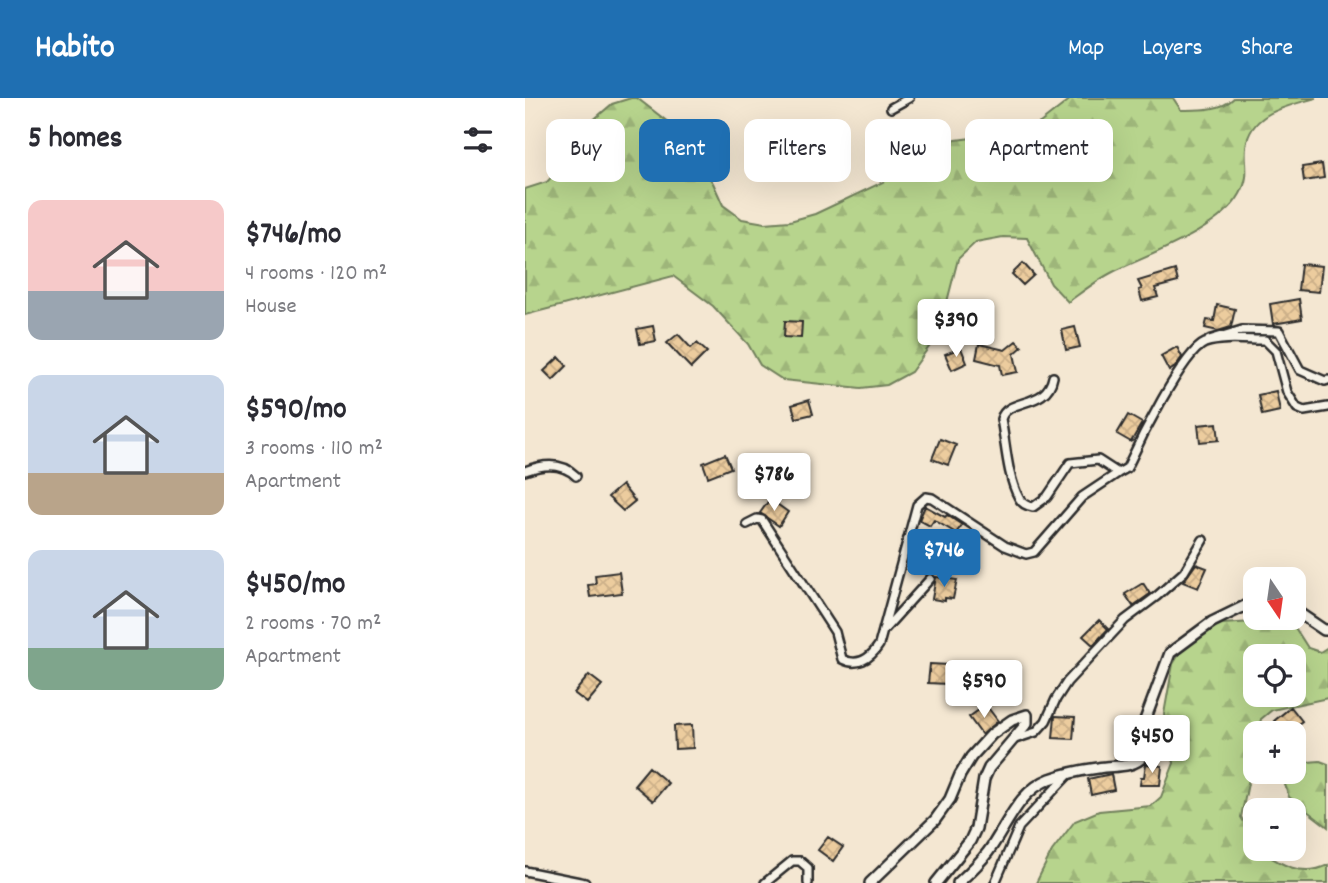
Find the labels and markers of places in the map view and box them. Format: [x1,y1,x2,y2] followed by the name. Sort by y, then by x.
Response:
[915,300,997,359] pin: $390
[733,454,815,513] pin: $786
[903,530,985,589] pin: $746
[943,660,1025,720] pin: $590
[1111,716,1193,775] pin: $450

